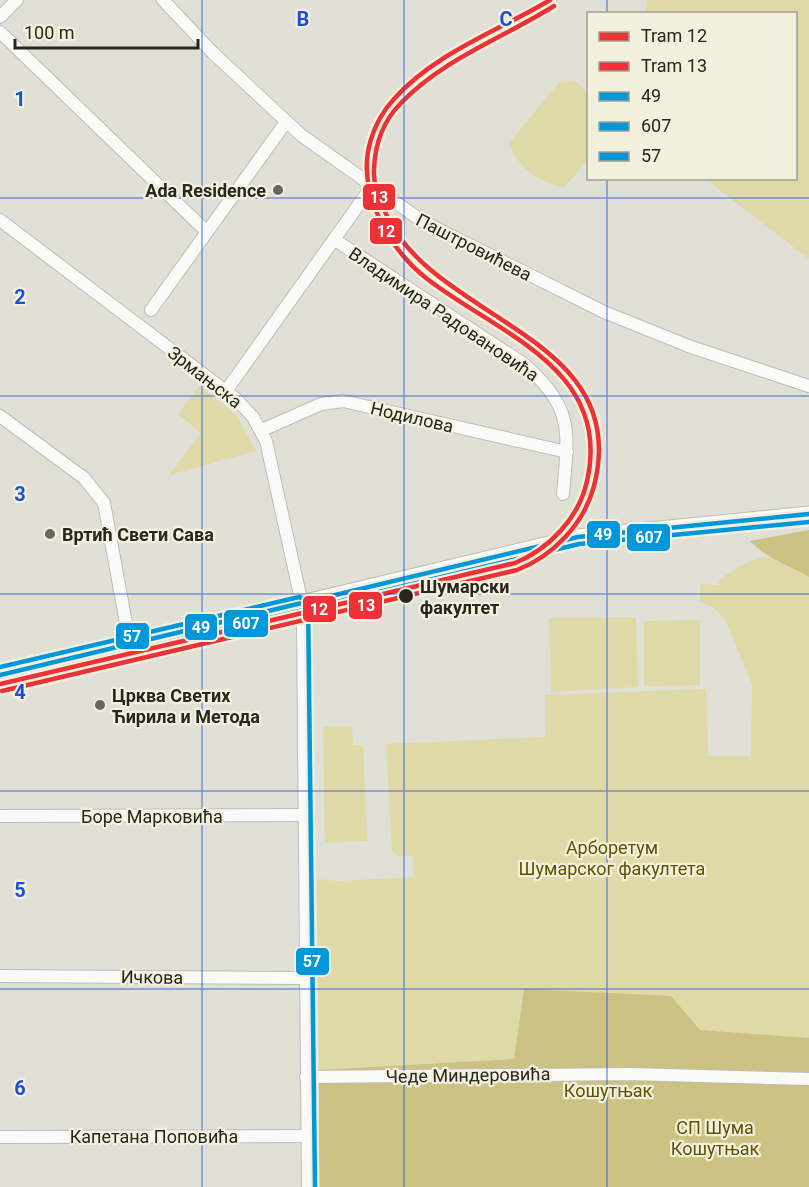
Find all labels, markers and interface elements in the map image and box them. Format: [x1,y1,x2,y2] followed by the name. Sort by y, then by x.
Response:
[297,7,309,31] text: B
[499,7,513,31] text: C
[15,12,198,50] scale bar
[587,12,797,180] legend
[24,22,75,43] text: 100 m
[641,25,707,46] text: Tram 12
[641,55,707,76] text: Tram 13
[641,85,661,106] text: 49
[14,87,26,111] text: 1
[641,115,671,136] text: 607
[641,145,661,166] text: 57
[145,180,266,201] place label: Ada Residence
[271,183,285,197] marker: Ada Residence
[362,183,396,211] line badge: 13
[370,188,388,207] text: 13
[413,209,535,285] street label: Паштровићева
[369,217,403,245] line badge: 12
[377,222,395,241] text: 12
[345,243,543,385] street label: Владимира Радовановића
[14,285,26,309] text: 2
[164,342,246,412] street label: Зрмањска
[368,397,456,437] street label: Нодилова
[14,482,26,506] text: 3
[586,520,621,549] line badge: 49
[626,523,671,552] line badge: 607
[62,524,214,545] place label: Вртић Свети Сава
[594,525,612,544] text: 49
[43,527,57,541] marker: Вртић Свети Сава
[635,528,663,547] text: 607
[420,576,509,618] place label: Шумарски факултет
[397,587,415,605] marker: Шумарски факултет
[348,591,383,620] line badge: 13
[302,595,337,623] line badge: 12
[357,596,375,615] text: 13
[310,600,328,619] text: 12
[223,609,269,638] line badge: 607
[184,613,218,641] line badge: 49
[232,614,260,633] text: 607
[192,618,210,637] text: 49
[115,622,150,650] line badge: 57
[123,627,141,646] text: 57
[14,680,26,704] text: 4
[112,685,260,727] place label: Црква Светих Ћирила и Метода
[93,698,107,712] marker: Црква Светих Ћирила и Метода
[81,806,223,827] street label: Боре Марковића
[519,837,705,879] park label: Арборетум Шумарског факултета
[14,878,26,902] text: 5
[295,947,330,976] line badge: 57
[303,952,321,971] text: 57
[121,966,183,988] street label: Ичкова
[385,1063,551,1087] street label: Чеде Миндеровића
[14,1076,26,1100] text: 6
[564,1080,652,1101] park label: Кошутњак
[671,1117,759,1159] park label: СП Шума Кошутњак
[70,1126,238,1147] street label: Капетана Поповића

